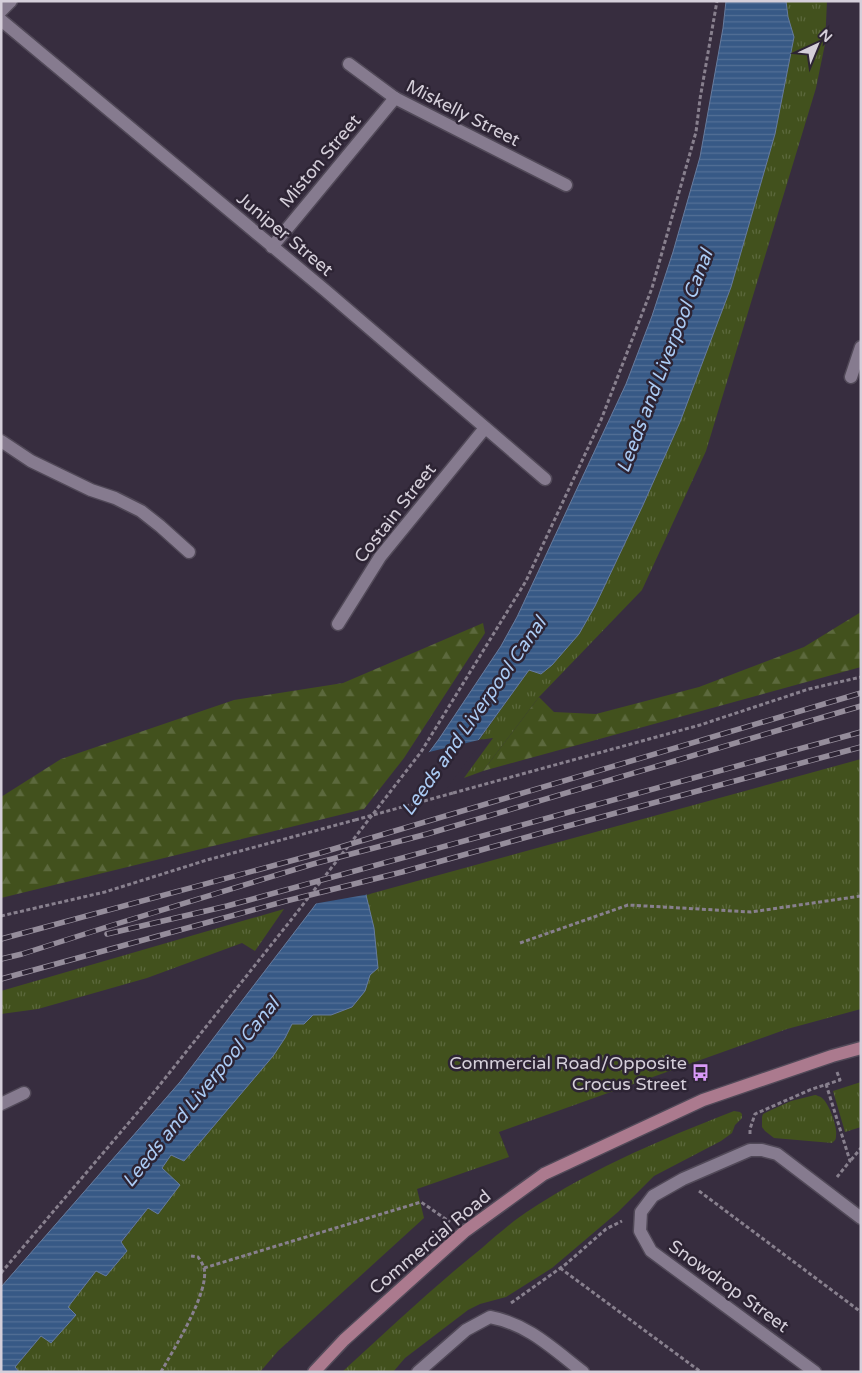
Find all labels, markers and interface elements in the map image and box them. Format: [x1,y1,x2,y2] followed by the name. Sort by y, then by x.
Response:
[792,20,842,70] north arrow
[816,26,836,46] text: N
[402,75,524,151] street label: Miskelly Street
[275,110,365,212] street label: Miston Street
[232,187,338,281] street label: Juniper Street
[612,245,718,476] water label: Leeds and Liverpool Canal
[349,459,441,567] street label: Costain Street
[397,611,552,820] water label: Leeds and Liverpool Canal
[118,992,285,1192] water label: Leeds and Liverpool Canal
[449,1052,687,1095] place label: Commercial Road/Opposite Crocus Street
[691,1063,711,1083] bus stop icon: Commercial Road/Opposite Crocus Street
[365,1185,495,1299] street label: Commercial Road
[665,1235,794,1337] street label: Snowdrop Street

